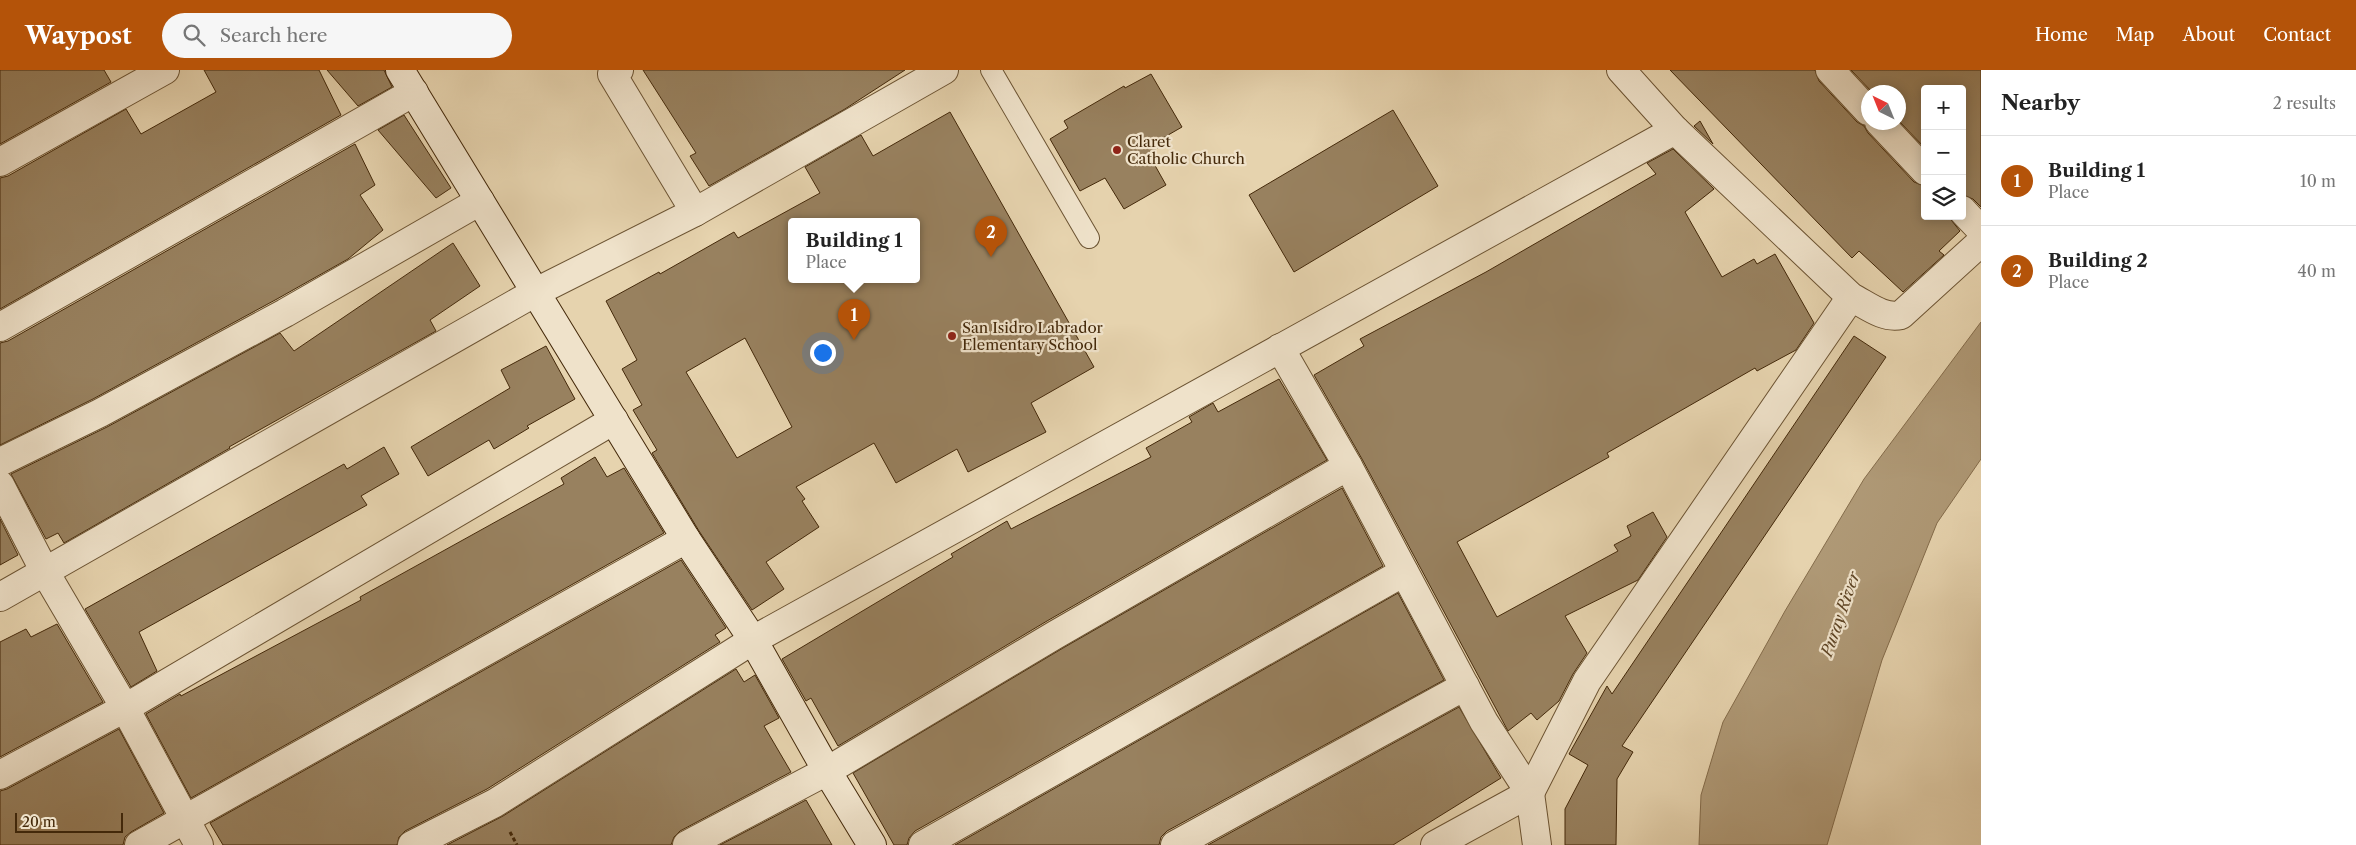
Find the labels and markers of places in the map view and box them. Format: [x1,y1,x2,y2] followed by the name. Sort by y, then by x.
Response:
[1127,132,1245,168] place label: Claret Catholic Church
[1111,144,1123,156] marker: Claret Catholic Church
[975,216,1007,257] pin: 2
[838,299,870,340] pin: 1
[962,318,1104,354] place label: San Isidro Labrador Elementary School
[946,330,958,342] marker: San Isidro Labrador Elementary School

